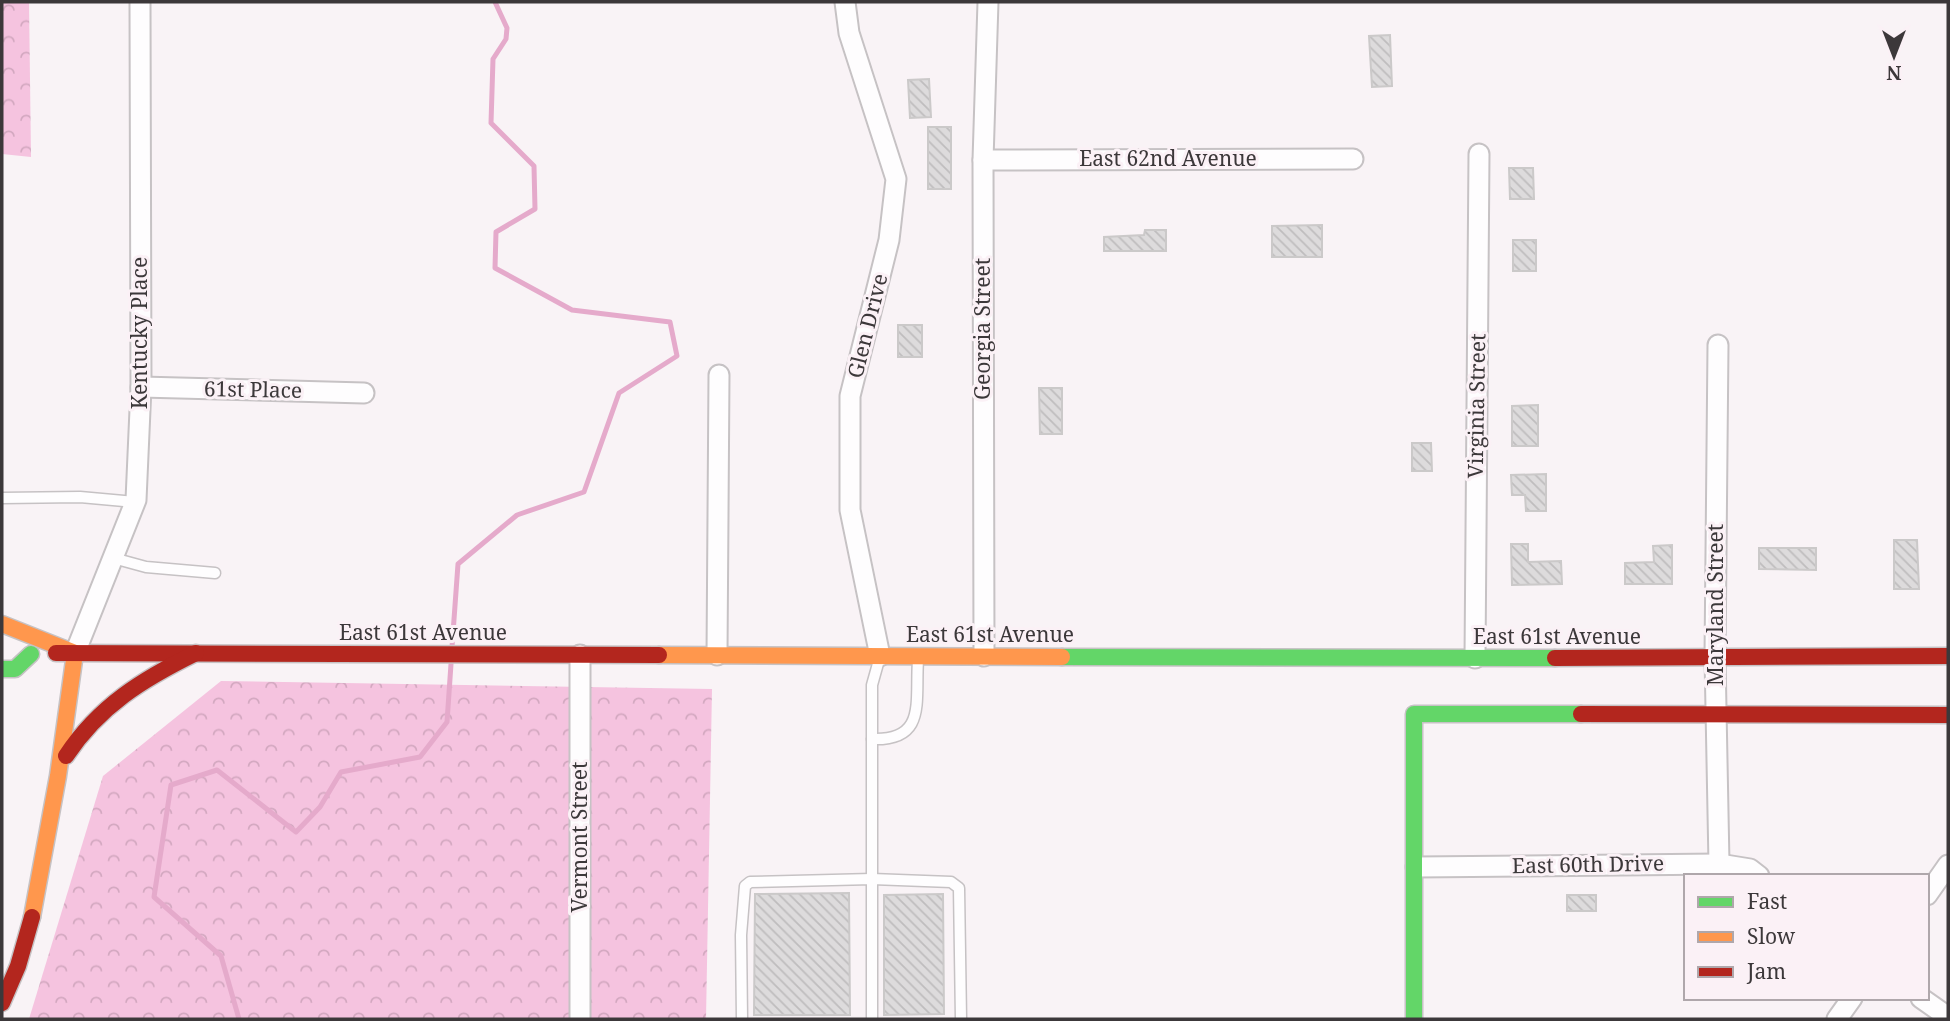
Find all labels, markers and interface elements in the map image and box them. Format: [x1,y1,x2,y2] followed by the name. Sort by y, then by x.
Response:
[1859,21,1929,91] north arrow
[1886,60,1901,86] text: N
[1079,144,1257,172] street label: East 62nd Avenue
[125,257,153,409] street label: Kentucky Place
[968,258,996,400] street label: Georgia Street
[841,270,894,381] street label: Glen Drive
[1461,333,1491,479] street label: Virginia Street
[204,374,302,404] street label: 61st Place
[1701,524,1729,686] street label: Maryland Street
[339,618,507,646] street label: East 61st Avenue
[906,620,1074,648] street label: East 61st Avenue
[1473,622,1641,650] street label: East 61st Avenue
[565,762,593,912] street label: Vermont Street
[1512,849,1664,879] street label: East 60th Drive
[1684,874,1929,1000] legend
[1747,887,1787,915] text: Fast
[1747,922,1796,950] text: Slow
[1746,957,1786,985] text: Jam

